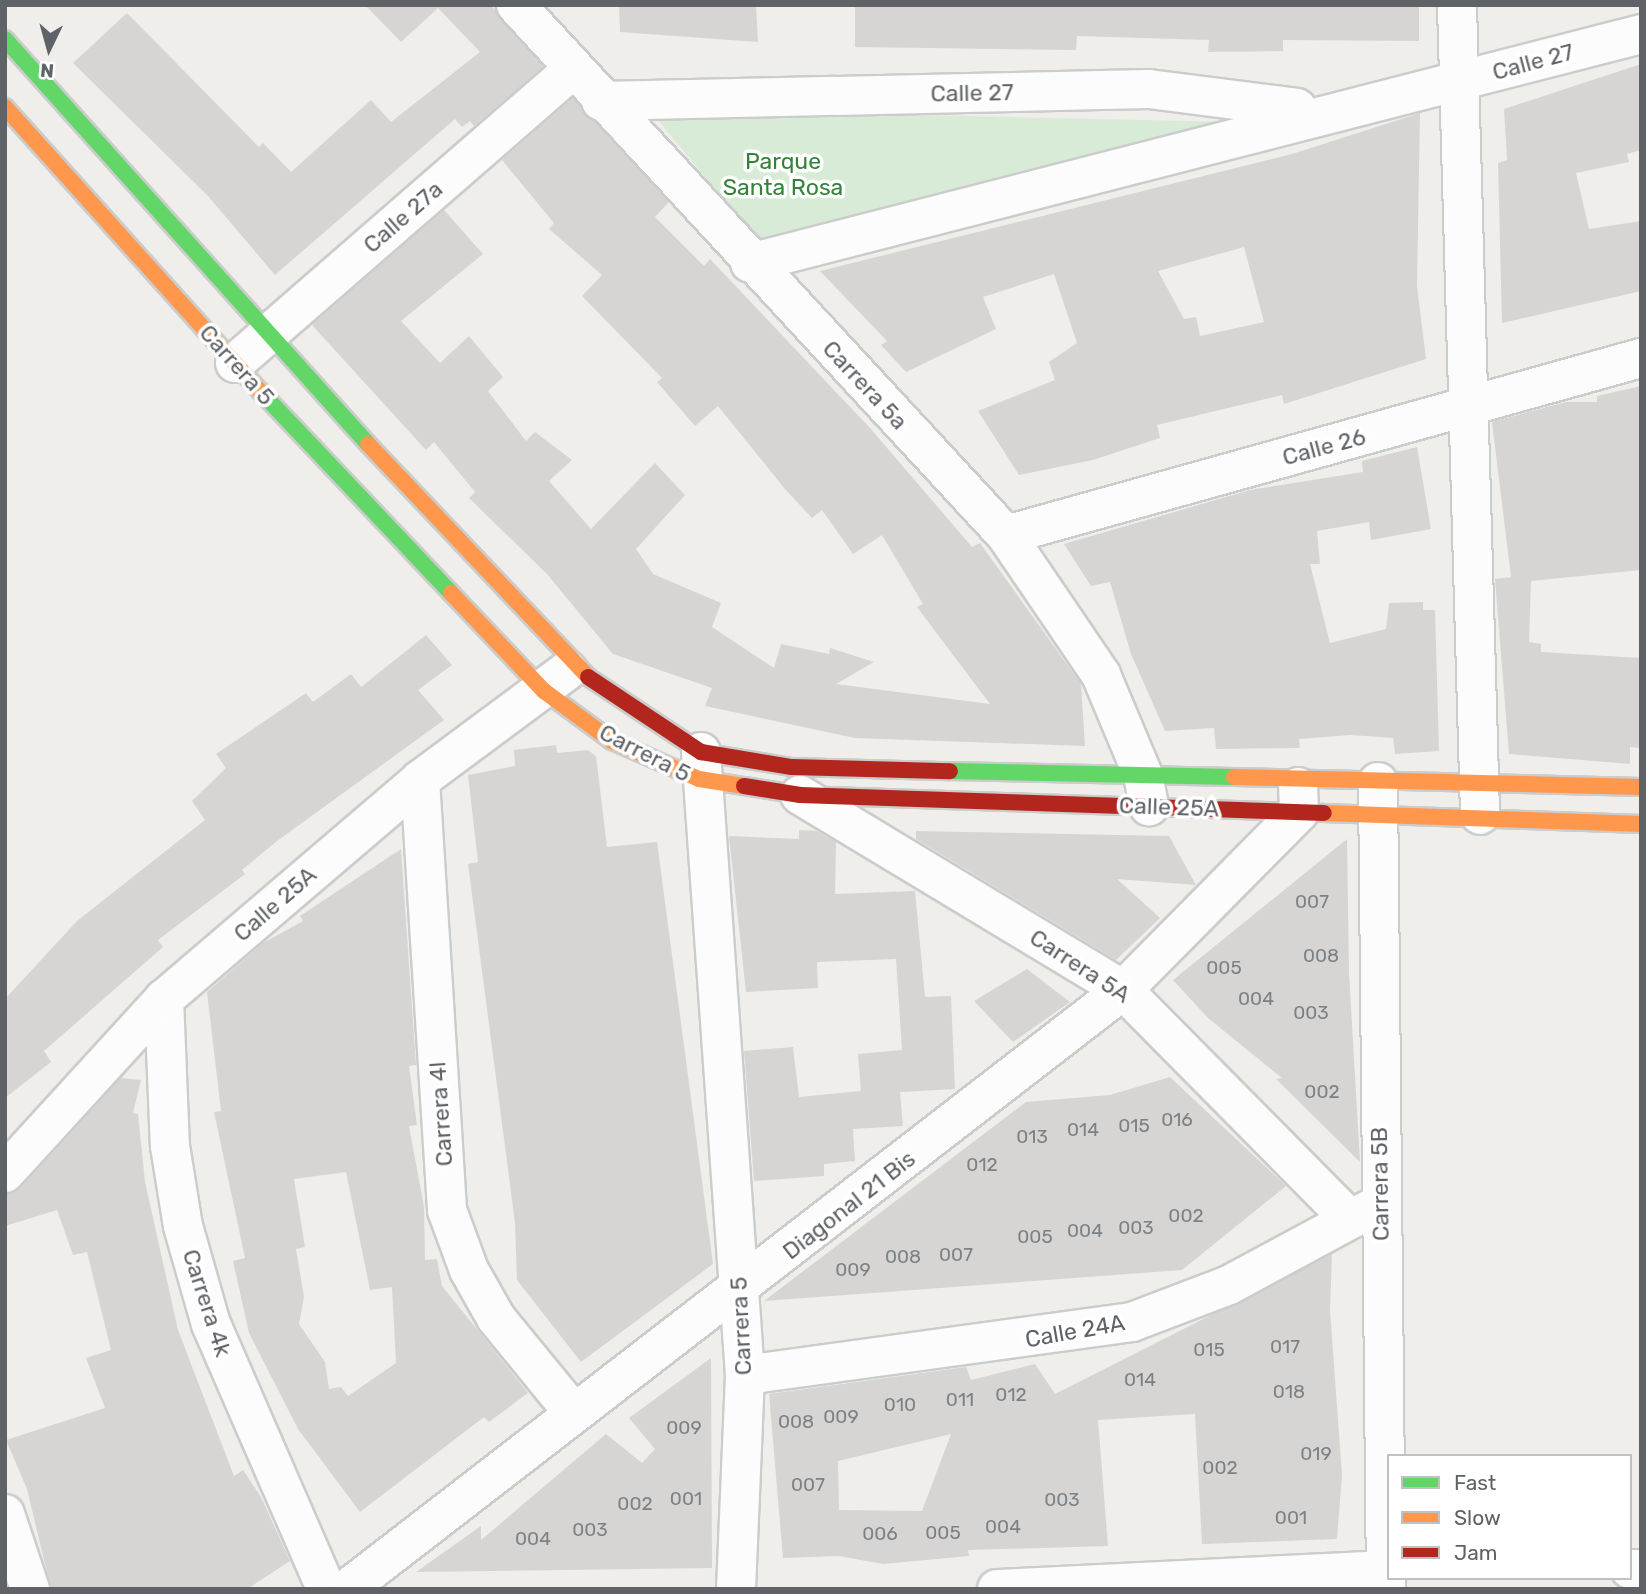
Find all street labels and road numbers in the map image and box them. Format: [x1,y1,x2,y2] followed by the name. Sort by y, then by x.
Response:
[1489,38,1577,86] street label: Calle 27
[930,78,1014,108] street label: Calle 27
[358,175,448,259] street label: Calle 27a
[194,319,280,411] street label: Carrera 5
[817,335,913,435] street label: Carrera 5a
[1279,423,1369,471] street label: Calle 26
[595,718,695,788] street label: Carrera 5
[1118,791,1220,823] street label: Calle 25A
[228,861,322,947] street label: Calle 25A
[1025,923,1135,1009] street label: Carrera 5A
[424,1061,458,1167] street label: Carrera 4l
[1365,1127,1395,1241] street label: Carrera 5B
[777,1145,921,1265] street label: Diagonal 21 Bis
[177,1246,237,1360] street label: Carrera 4k
[725,1276,757,1376] street label: Carrera 5
[1023,1309,1127,1353] street label: Calle 24A

